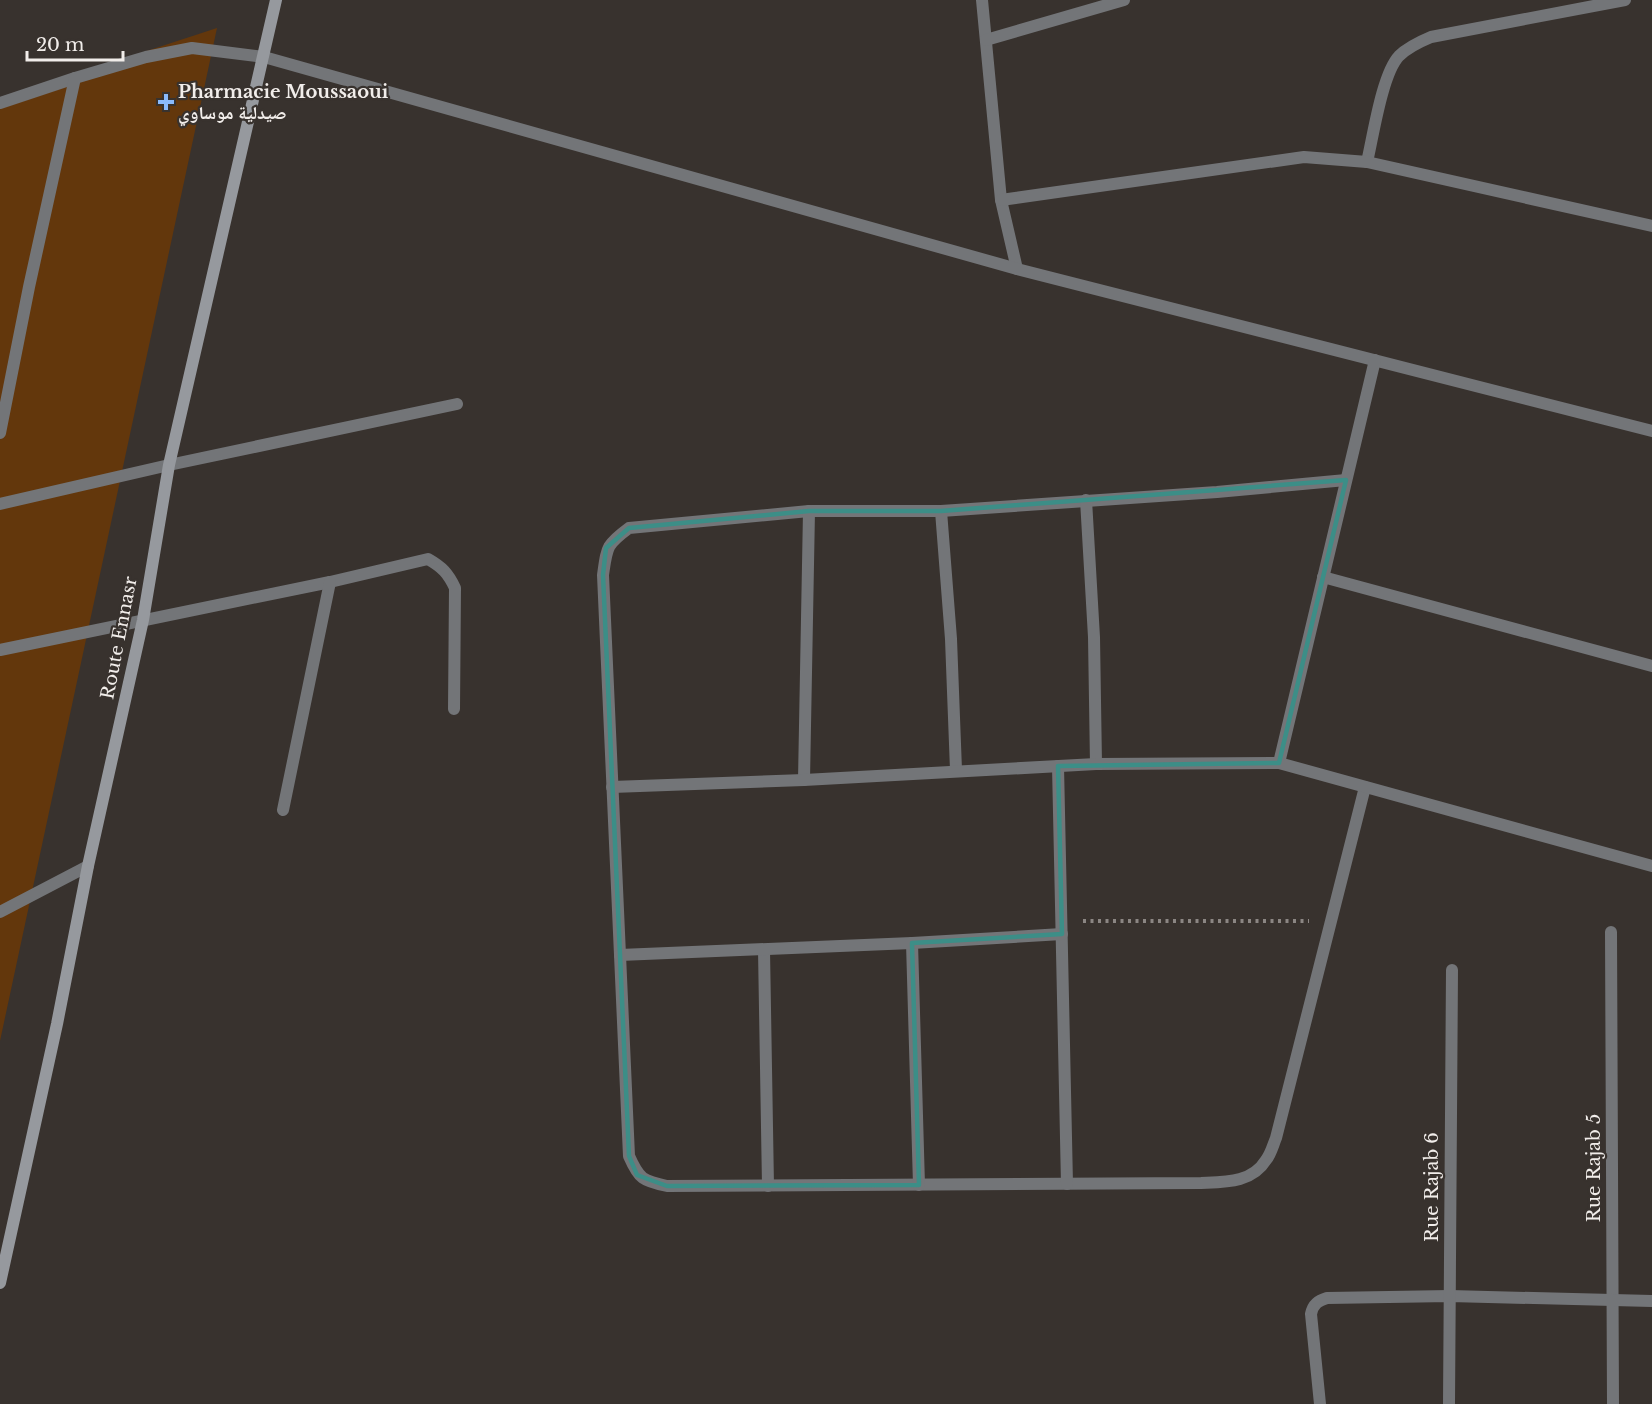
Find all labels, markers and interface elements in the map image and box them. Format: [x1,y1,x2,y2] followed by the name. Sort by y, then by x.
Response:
[27,24,123,62] scale bar
[36,34,84,56] text: 20 m
[178,81,389,127] place label: Pharmacie Moussaoui صيدلية موساوي
[159,95,173,109] marker: Pharmacie Moussaoui صيدلية موساوي
[96,574,142,701] street label: Route Ennasr
[1583,1114,1605,1222] street label: Rue Rajab 5
[1421,1132,1443,1242] street label: Rue Rajab 6

